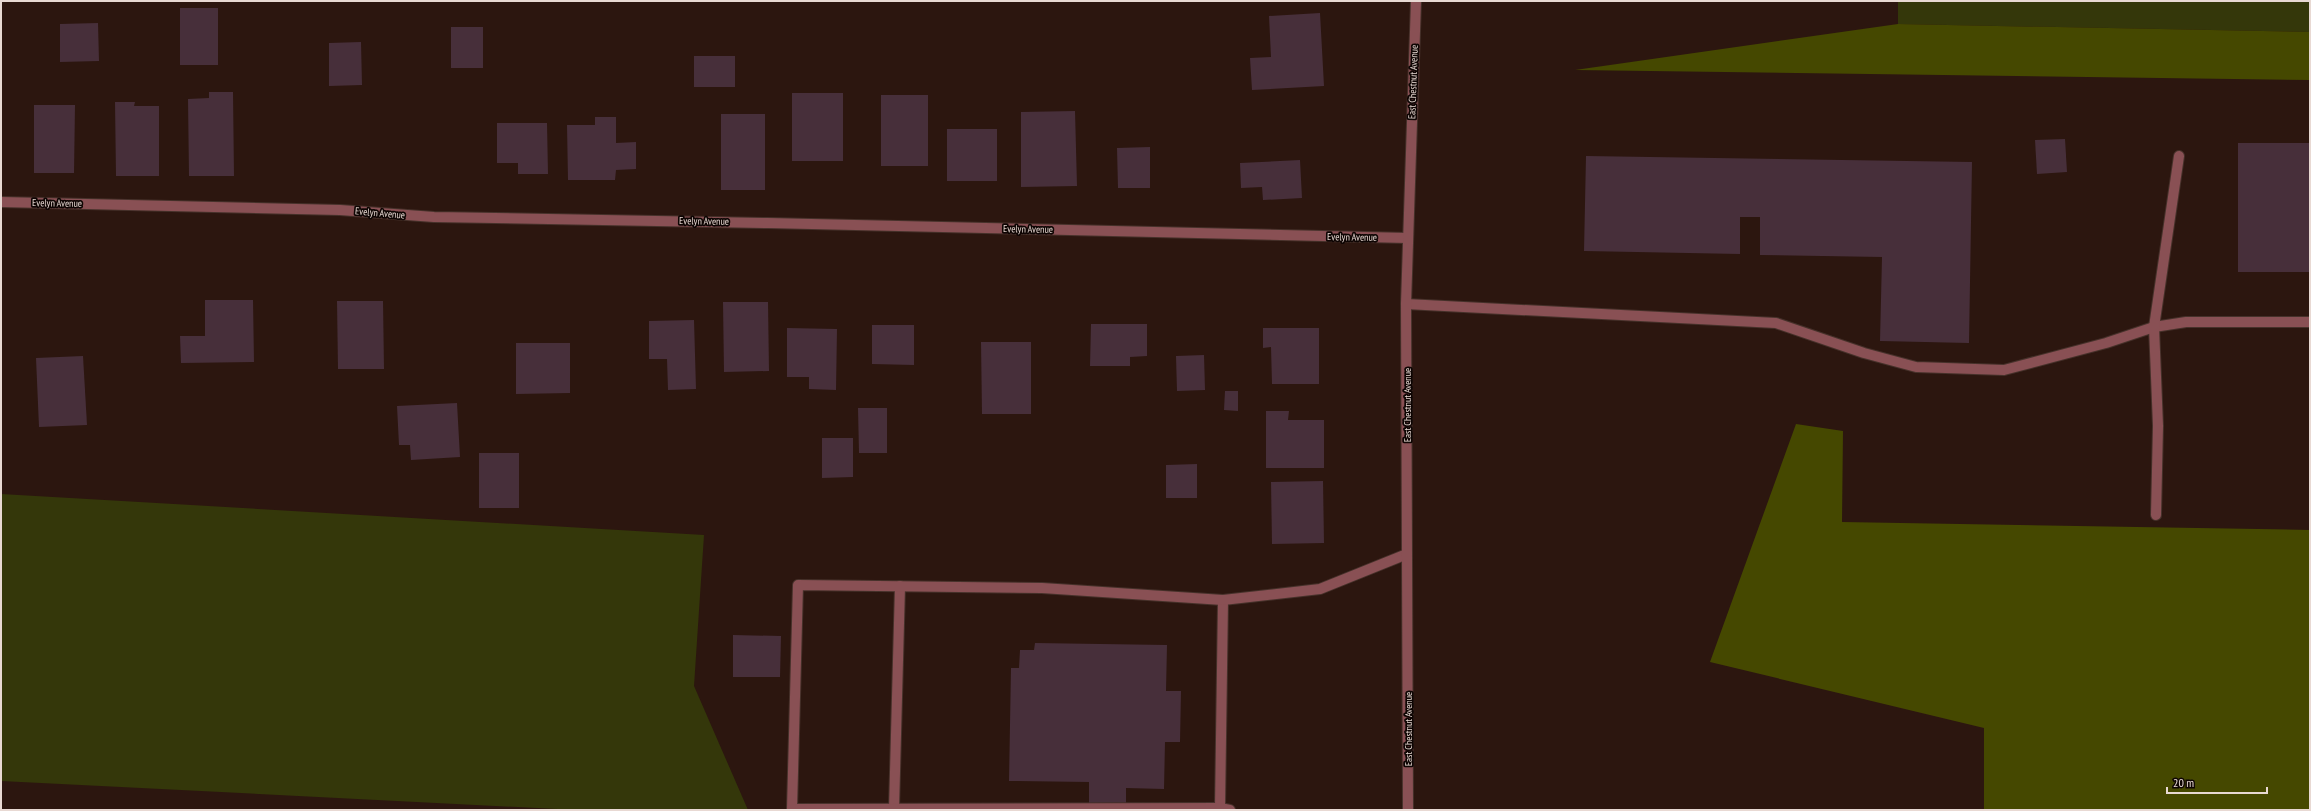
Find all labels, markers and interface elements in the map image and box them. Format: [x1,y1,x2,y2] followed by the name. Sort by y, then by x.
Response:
[1405,45,1421,119] street label: East Chestnut Avenue
[32,196,82,210] street label: Evelyn Avenue
[355,204,405,222] street label: Evelyn Avenue
[679,214,729,228] street label: Evelyn Avenue
[1003,222,1053,236] street label: Evelyn Avenue
[1327,230,1377,244] street label: Evelyn Avenue
[1401,368,1414,442] street label: East Chestnut Avenue
[1402,692,1415,766] street label: East Chestnut Avenue
[2167,769,2267,795] scale bar
[2173,775,2194,790] text: 20 m

